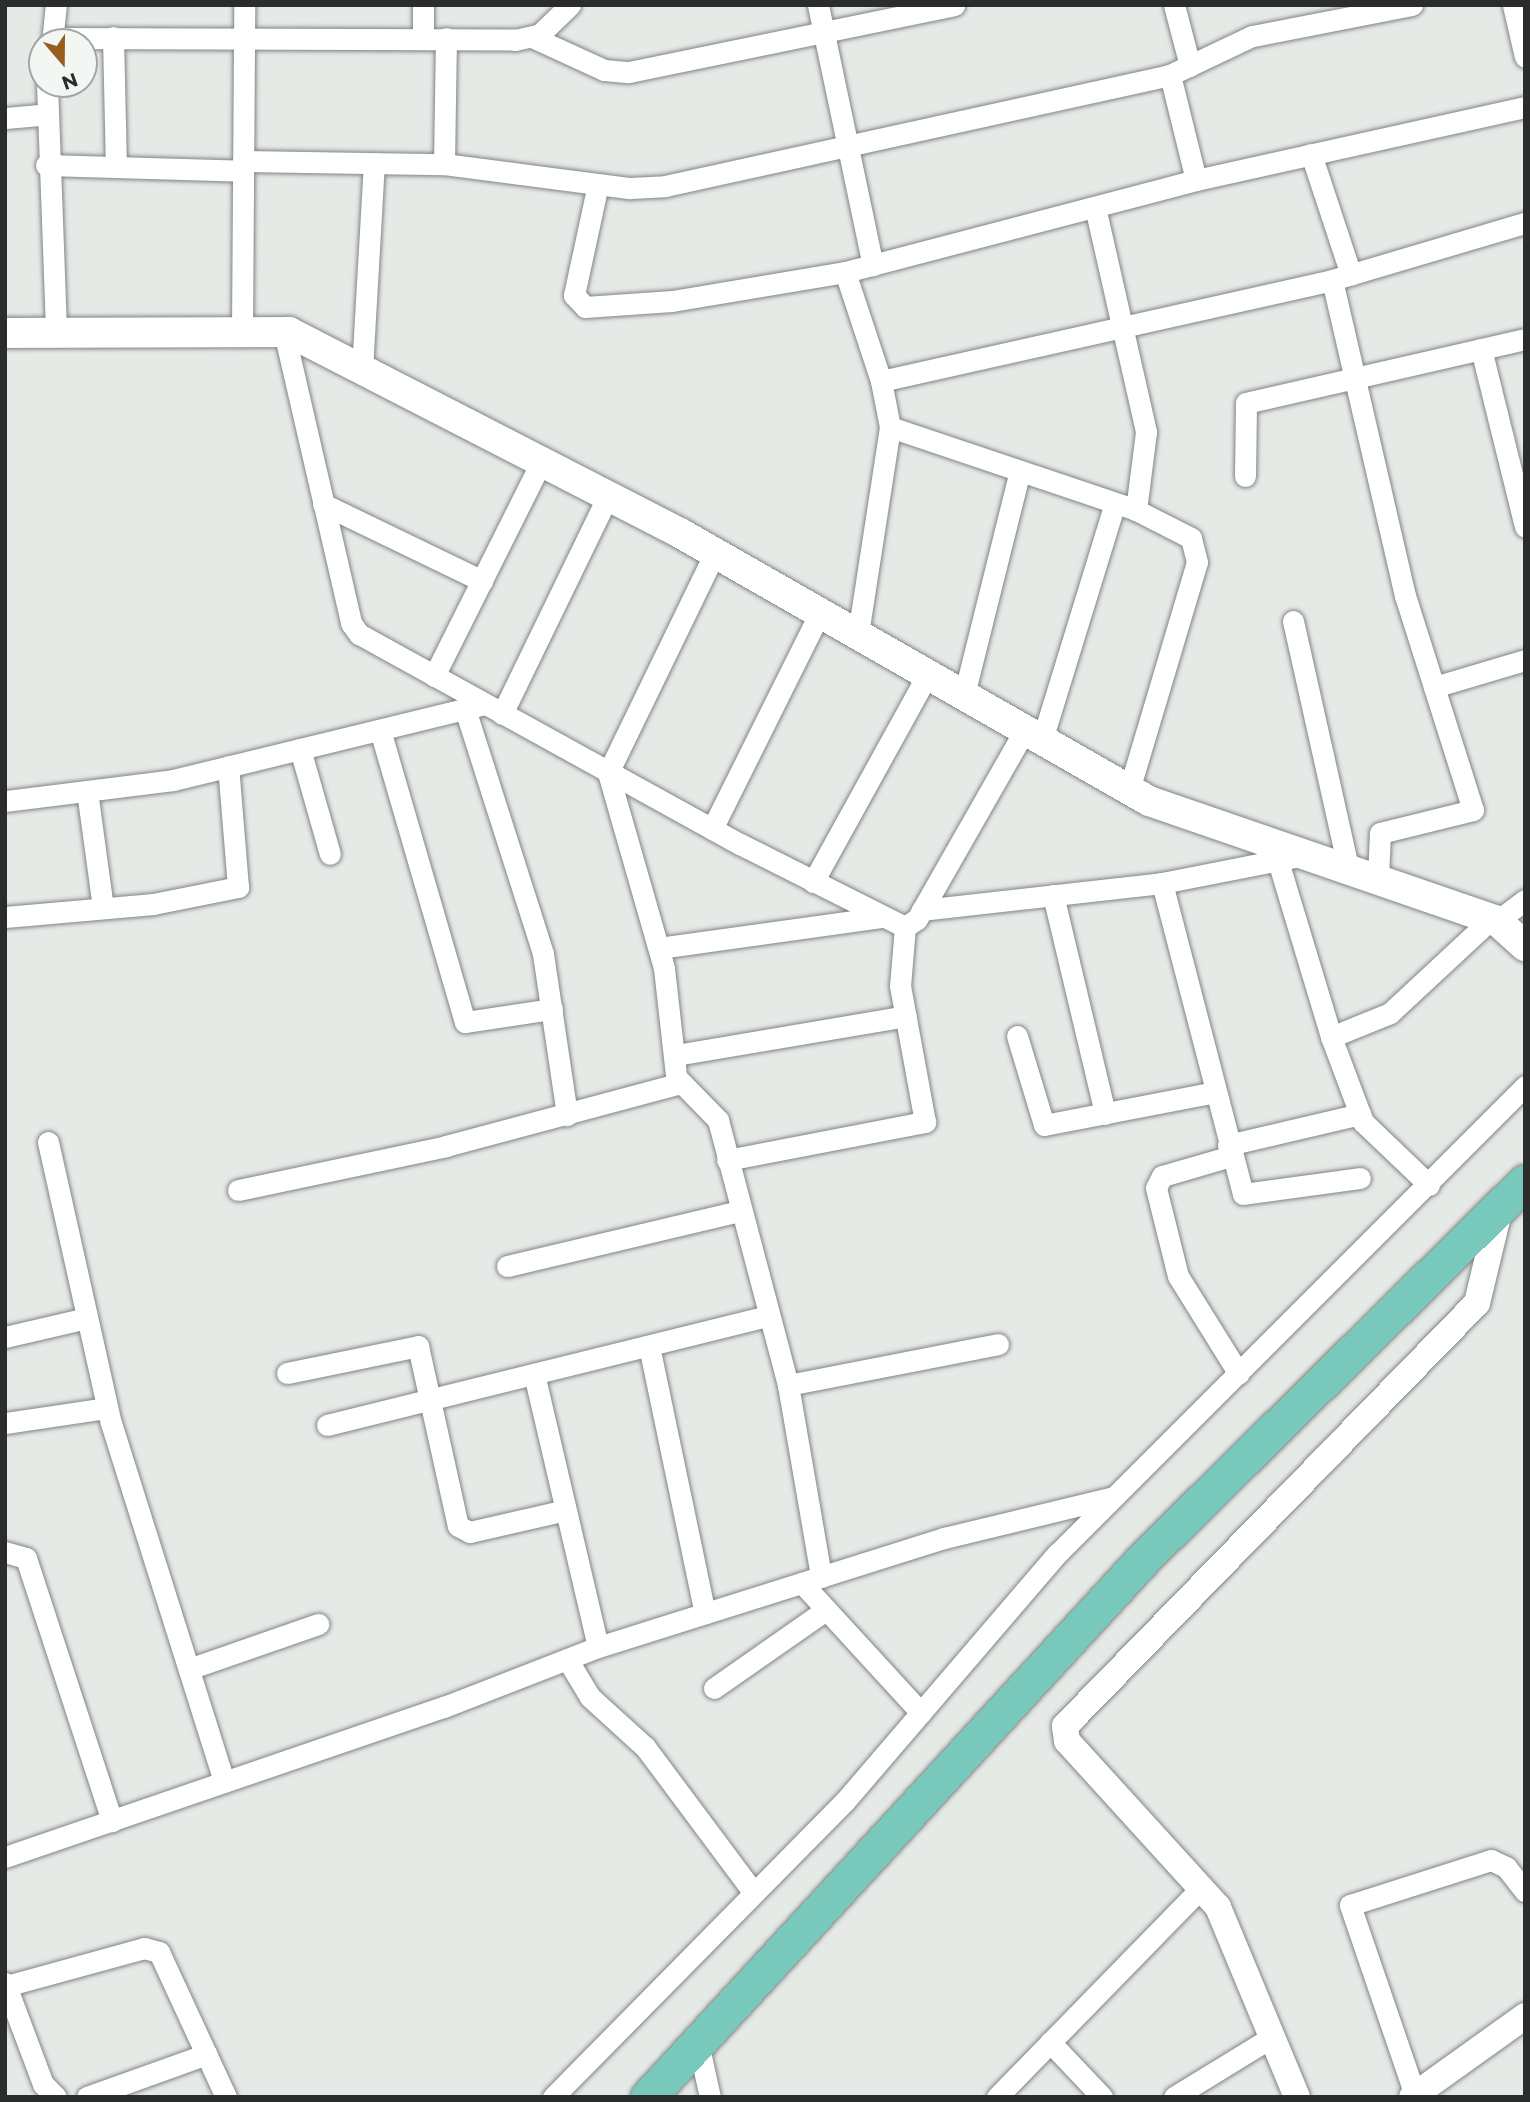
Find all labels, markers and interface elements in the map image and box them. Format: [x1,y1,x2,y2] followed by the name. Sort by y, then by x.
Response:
[28,28,98,98] north arrow
[59,68,81,95] text: N

